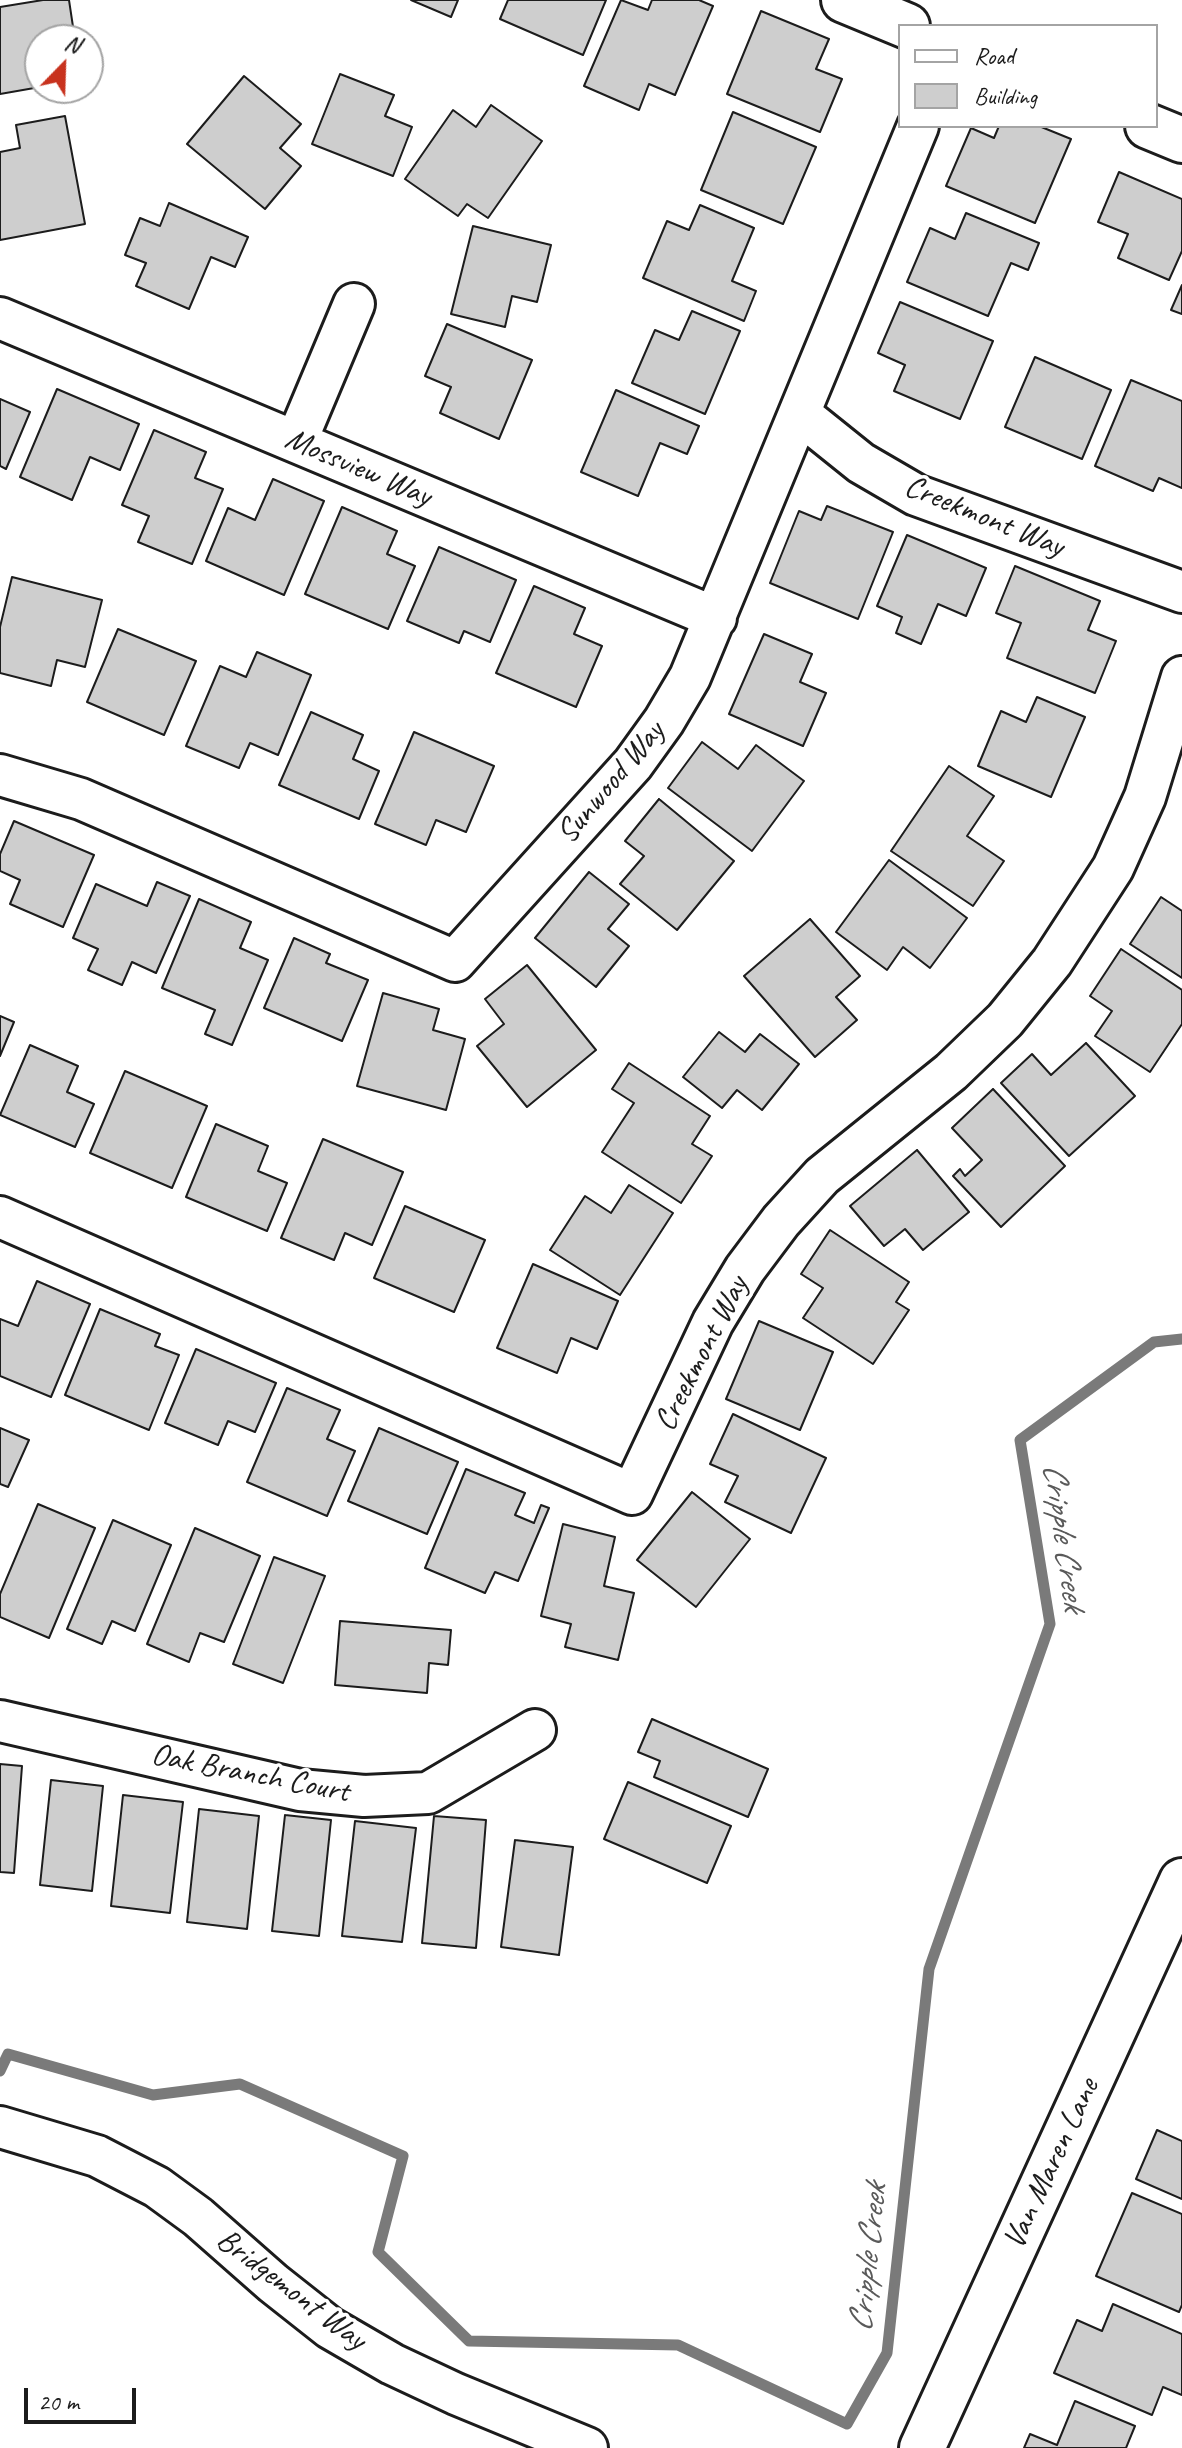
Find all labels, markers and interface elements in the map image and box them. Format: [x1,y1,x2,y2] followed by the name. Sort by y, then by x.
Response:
[24,24,104,104] north arrow
[898,24,1158,128] legend
[61,28,84,59] text: N
[974,41,1014,71] text: Road
[974,81,1037,111] text: Building
[279,420,437,516] street label: Mossview Way
[899,468,1069,566] street label: Creekmont Way
[549,714,673,852] street label: Sunwood Way
[647,1270,757,1438] street label: Creekmont Way
[1032,1461,1094,1613] water label: Cripple Creek
[148,1736,352,1812] street label: Oak Branch Court
[996,2073,1108,2255] street label: Van Maren Lane
[841,2182,897,2334] water label: Cripple Creek
[208,2221,374,2359] street label: Bridgemont Way
[28,2372,140,2422] scale bar
[38,2387,79,2417] text: 20 m

